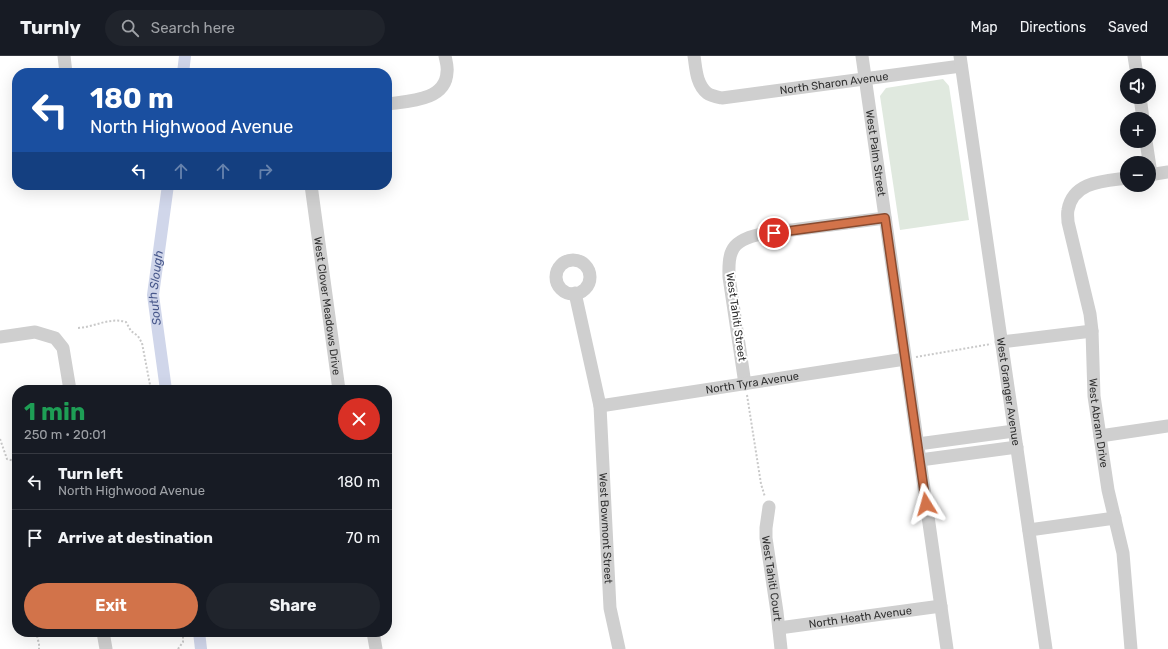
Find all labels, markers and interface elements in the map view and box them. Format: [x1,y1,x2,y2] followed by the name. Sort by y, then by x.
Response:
[105,10,385,46] search box
[20,16,81,39] text: Turnly
[119,17,141,39] icon: search
[151,19,235,37] text: Search here
[971,19,998,36] text: Map
[1020,19,1086,36] text: Directions
[1108,19,1148,36] text: Saved
[1120,68,1156,192] map controls
[1120,68,1156,104] button: sound
[779,69,889,97] street label: North Sharon Avenue
[90,82,174,115] text: 180 m
[24,84,76,136] icon: left
[863,109,889,198] street label: West Palm Street
[1120,112,1156,148] button: +
[90,116,293,138] text: North Highwood Avenue
[1120,156,1156,192] button: −
[128,160,150,182] icon: left
[170,160,192,182] icon: ahead
[212,160,234,182] icon: ahead
[254,160,276,182] icon: right
[757,216,791,250] pin
[763,222,785,244] icon: arrive
[312,236,343,376] street label: West Clover Meadows Drive
[146,250,166,326] water label: South Slough
[723,272,749,363] street label: West Tahiti Street
[994,336,1023,447] street label: West Granger Avenue
[705,369,800,396] street label: North Tyra Avenue
[1087,378,1111,469] street label: West Abram Drive
[24,398,85,426] text: 1 min
[338,398,380,440] button: close
[24,427,106,442] text: 250 m · 20:01
[58,465,123,483] text: Turn left
[24,471,46,493] icon: left
[597,472,615,585] street label: West Bowmont Street
[338,473,380,491] text: 180 m
[58,483,205,498] text: North Highwood Avenue
[905,483,947,525] position arrow
[24,527,46,549] icon: arrive
[58,529,213,547] text: Arrive at destination
[346,529,380,547] text: 70 m
[759,535,785,622] street label: West Tahiti Court
[24,583,198,629] button: Exit
[206,583,380,629] button: Share
[808,604,913,630] street label: North Heath Avenue

